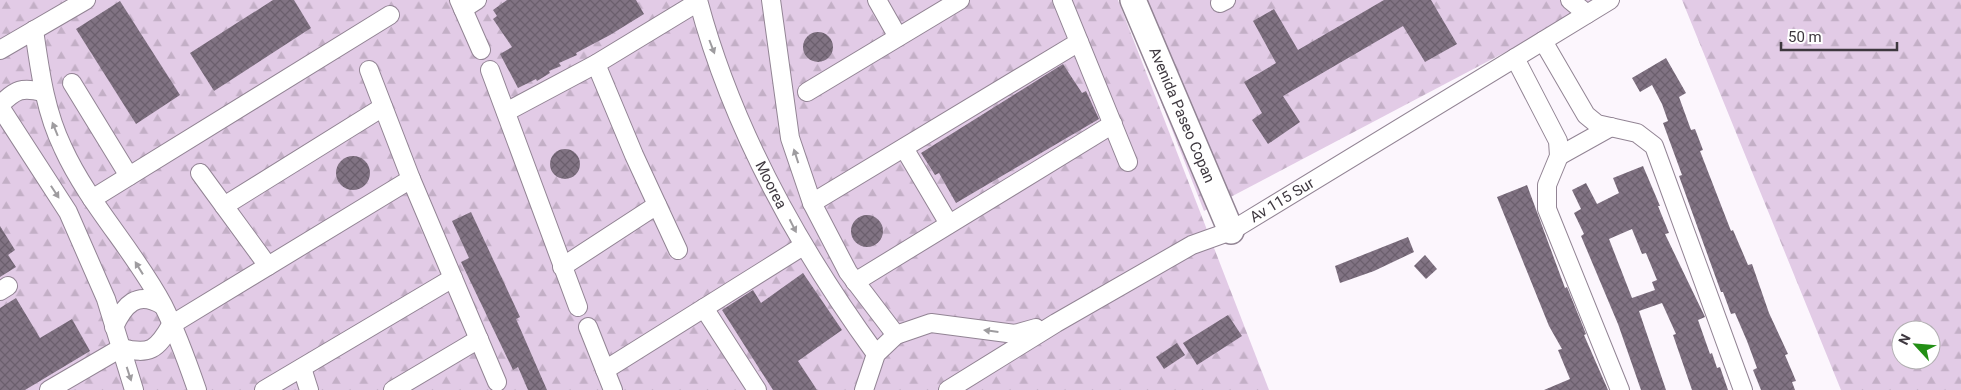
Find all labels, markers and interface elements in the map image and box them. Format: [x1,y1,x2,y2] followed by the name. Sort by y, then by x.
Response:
[1781,20,1897,52] scale bar
[1788,28,1822,46] text: 50 m
[709,39,716,54] one-way arrow
[1145,45,1219,185] street label: Avenida Paseo Copan
[51,121,59,136] one-way arrow
[792,149,800,164] one-way arrow
[751,158,791,212] street label: Moorea
[1247,174,1317,226] street label: Av 115 Sur
[50,185,59,199] one-way arrow
[789,219,797,234] one-way arrow
[134,261,143,274] one-way arrow
[1891,320,1941,370] north arrow
[983,327,999,335] one-way arrow
[1895,331,1914,347] text: N
[126,367,134,382] one-way arrow

